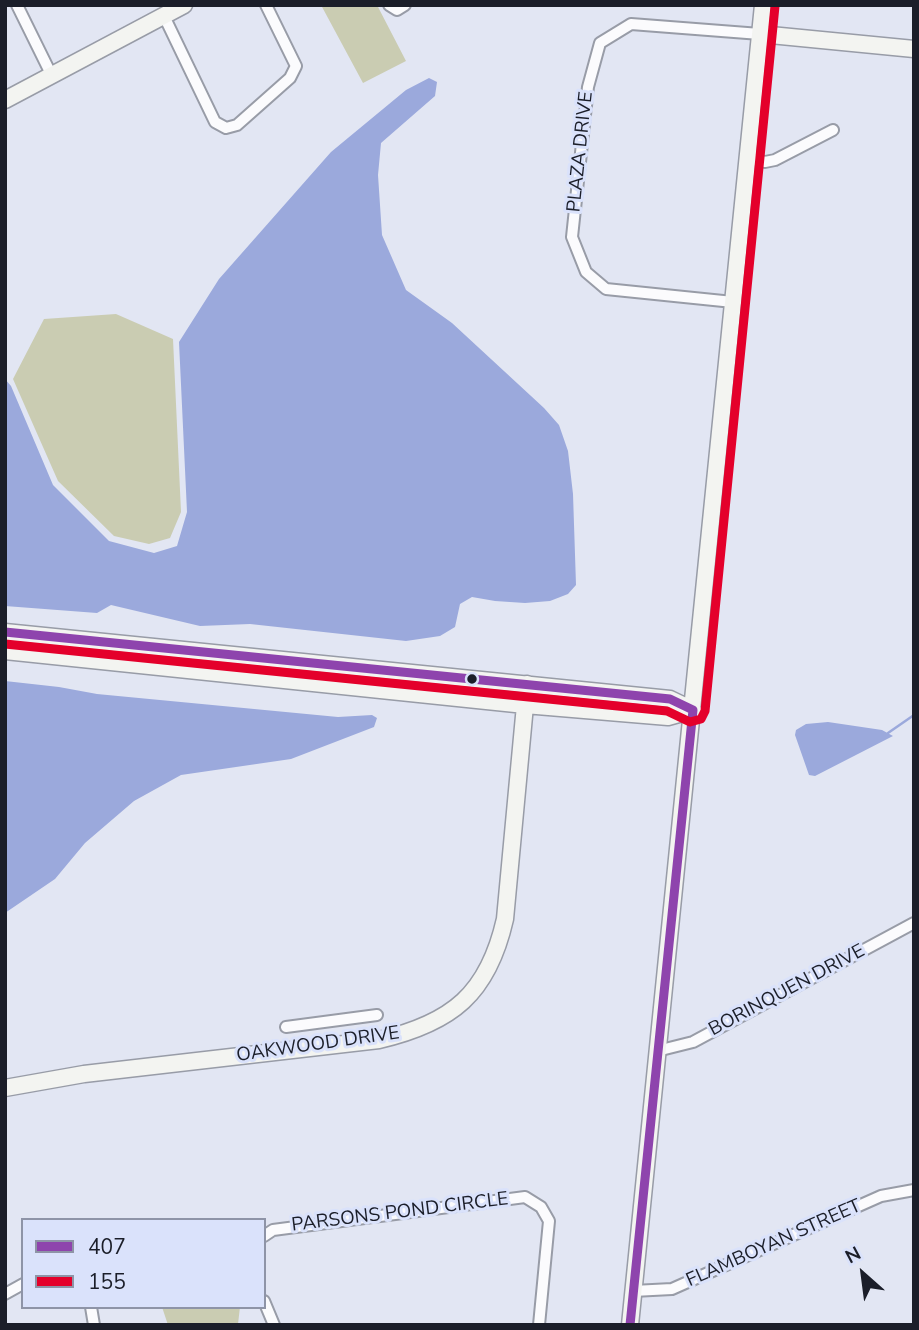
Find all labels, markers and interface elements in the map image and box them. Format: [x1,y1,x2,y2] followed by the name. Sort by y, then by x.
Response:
[563,91,599,213] street label: PLAZA DRIVE
[465,672,479,686] unlabelled marker
[705,940,869,1042] street label: BORINQUEN DRIVE
[235,1022,401,1068] street label: OAKWOOD DRIVE
[290,1188,510,1238] street label: PARSONS POND CIRCLE
[683,1195,865,1293] street label: FLAMBOYAN STREET
[21,1218,266,1309] legend
[88,1233,126,1261] text: 407
[828,1239,898,1309] north arrow
[88,1268,126,1296] text: 155

